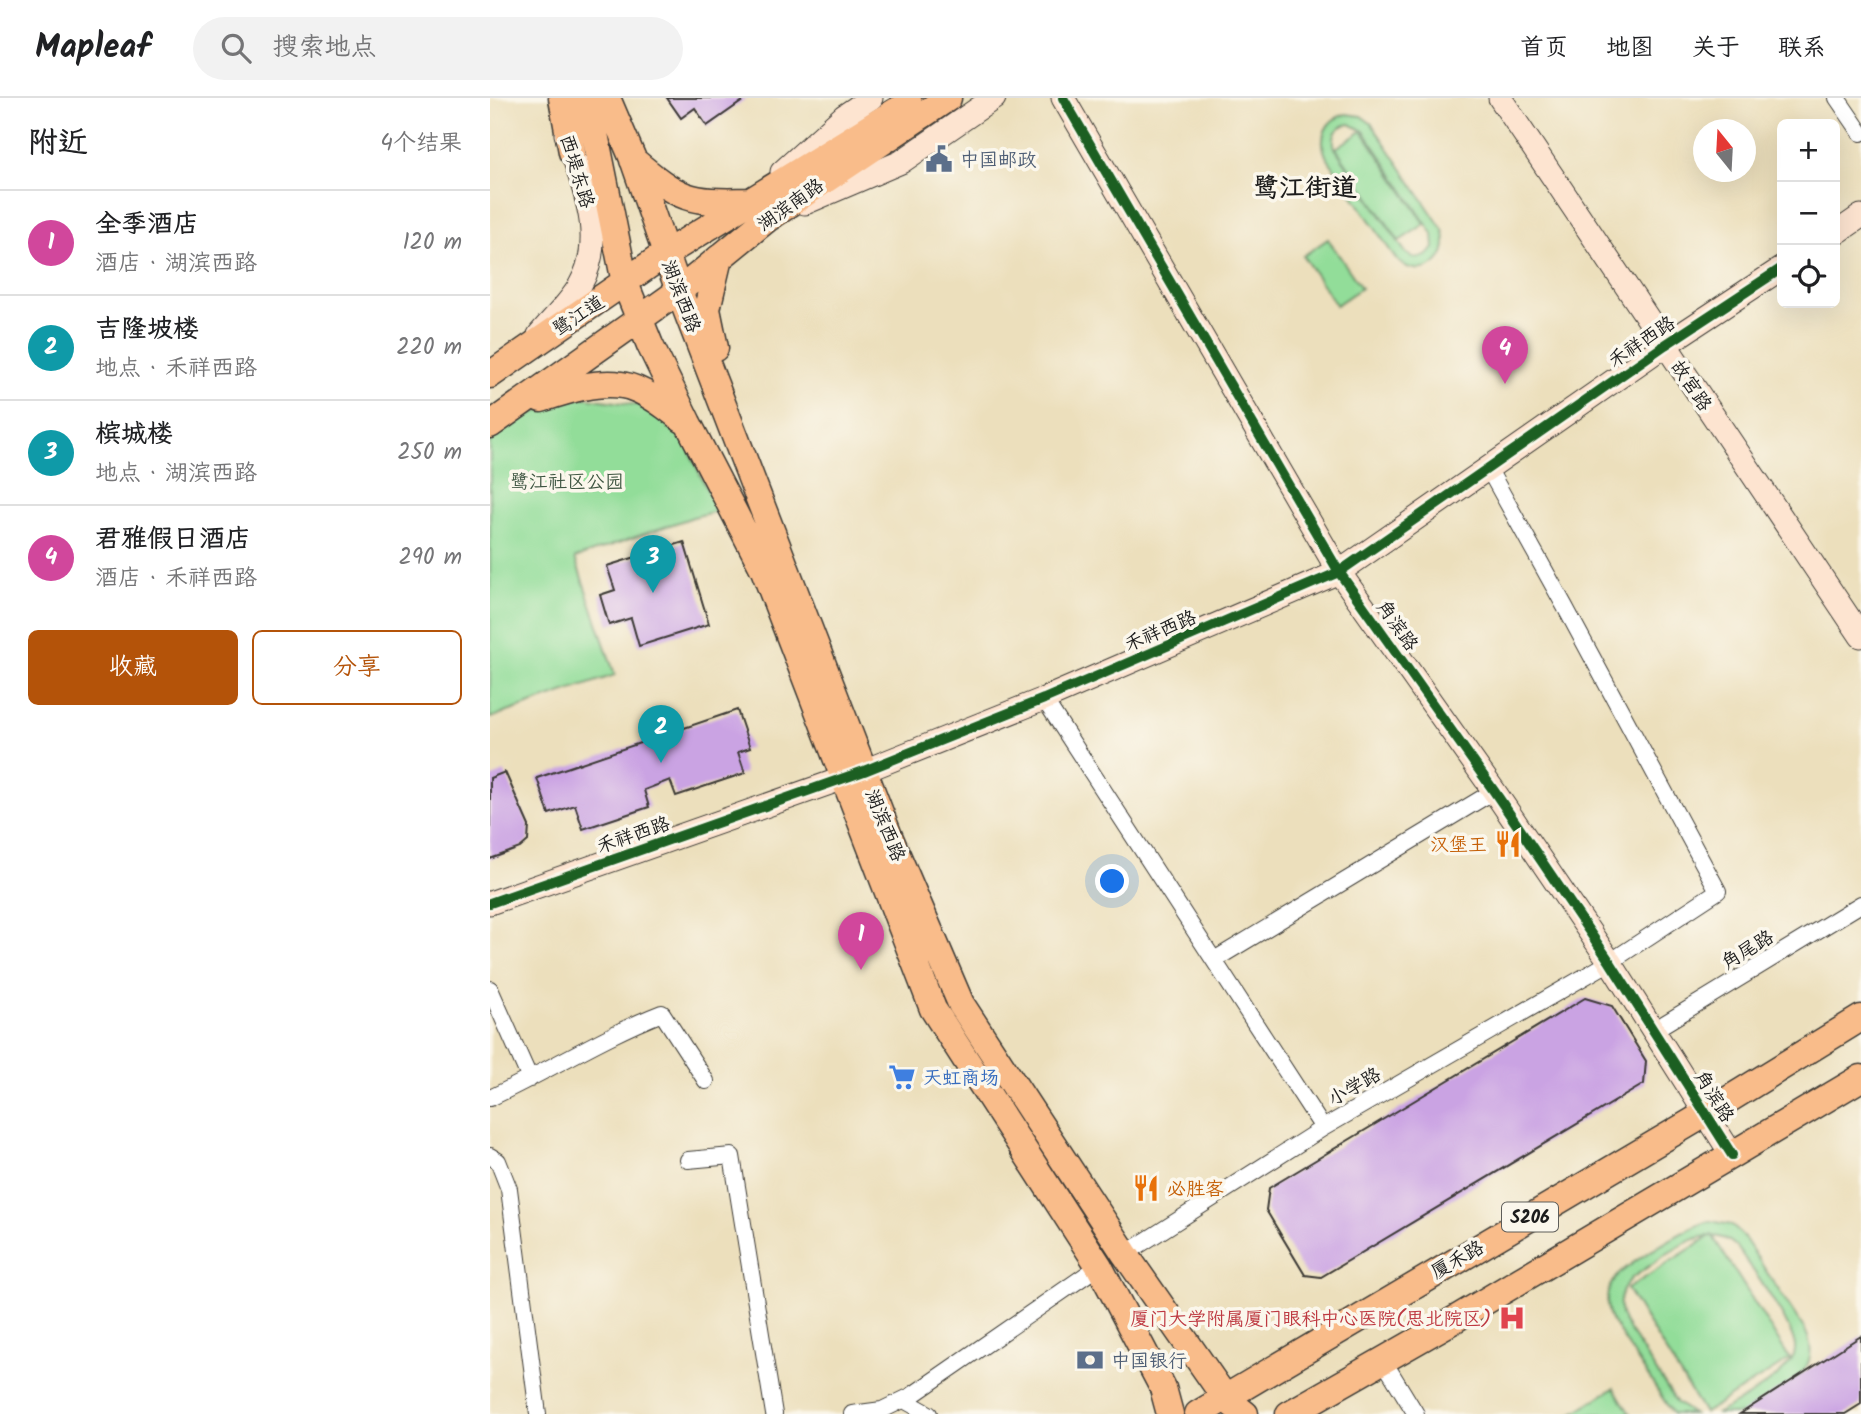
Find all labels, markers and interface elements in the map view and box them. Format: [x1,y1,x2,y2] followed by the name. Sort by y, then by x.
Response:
[193,17,683,80] search box
[35,22,151,75] text: Mapleaf
[273,27,377,69] text: 搜索地点
[217,29,255,67] icon: search
[1520,29,1568,68] text: 首页
[1606,29,1654,68] text: 地图
[1692,29,1740,68] text: 关于
[1778,29,1826,68] text: 联系
[1693,119,1756,182] north arrow
[1777,119,1840,308] map controls
[1777,119,1840,182] button: +
[28,120,88,168] text: 附近
[380,126,462,162] text: 4个结果
[551,131,602,212] street label: 西堤东路
[924,144,954,174] public building icon: 中国邮政
[960,146,1037,176] place label: 中国邮政
[1253,168,1357,210] district label: 鹭江街道
[751,172,831,240] street label: 湖滨南路
[1777,182,1840,245] button: −
[95,204,199,246] text: 全季酒店
[48,225,54,261] text: 1
[402,225,462,261] text: 120 m
[1777,245,1840,308] button: locate
[95,246,257,282] text: 酒店 · 湖滨西路
[653,256,708,338] street label: 湖滨西路
[547,288,611,345] street label: 鹭江道
[95,309,199,351] text: 吉隆坡楼
[1602,309,1682,376] street label: 禾祥西路
[1482,326,1528,384] pin: 4
[44,330,58,366] text: 2
[396,330,462,366] text: 220 m
[95,351,257,387] text: 地点 · 禾祥西路
[1662,354,1719,418] street label: 故宫路
[95,414,173,456] text: 槟城楼
[45,435,57,471] text: 3
[397,435,462,471] text: 250 m
[95,456,257,492] text: 地点 · 湖滨西路
[510,468,624,498] park label: 鹭江社区公园
[95,519,251,561] text: 君雅假日酒店
[630,535,676,593] pin: 3
[45,540,57,576] text: 4
[398,540,462,576] text: 290 m
[95,561,257,597] text: 酒店 · 禾祥西路
[1368,594,1425,658] street label: 角滨路
[1120,603,1202,660] street label: 禾祥西路
[28,630,238,705] button: 收藏
[252,630,462,705] button: 分享
[638,705,684,763] pin: 2
[856,785,912,867] street label: 湖滨西路
[593,809,674,862] street label: 禾祥西路
[1493,829,1523,859] restaurant icon: 汉堡王
[1430,831,1487,861] place label: 汉堡王
[1095,864,1129,898] your location
[838,912,884,970] pin: 1
[1716,923,1780,978] street label: 角尾路
[1323,1060,1387,1115] street label: 小学路
[887,1062,917,1092] supermarket icon: 天虹商场
[923,1064,999,1094] place label: 天虹商场
[1685,1065,1741,1129] street label: 角滨路
[1131,1173,1161,1203] restaurant icon: 必胜客
[1167,1175,1224,1205] place label: 必胜客
[1502,1202,1558,1232] road number: S206
[1426,1233,1490,1288] street label: 厦禾路
[1497,1303,1527,1333] hospital icon: 厦门大学附属厦门眼科中心医院(思北院区)
[1130,1305,1491,1335] place label: 厦门大学附属厦门眼科中心医院(思北院区)
[1075,1345,1105,1375] bank icon: 中国银行
[1111,1347,1187,1377] place label: 中国银行

